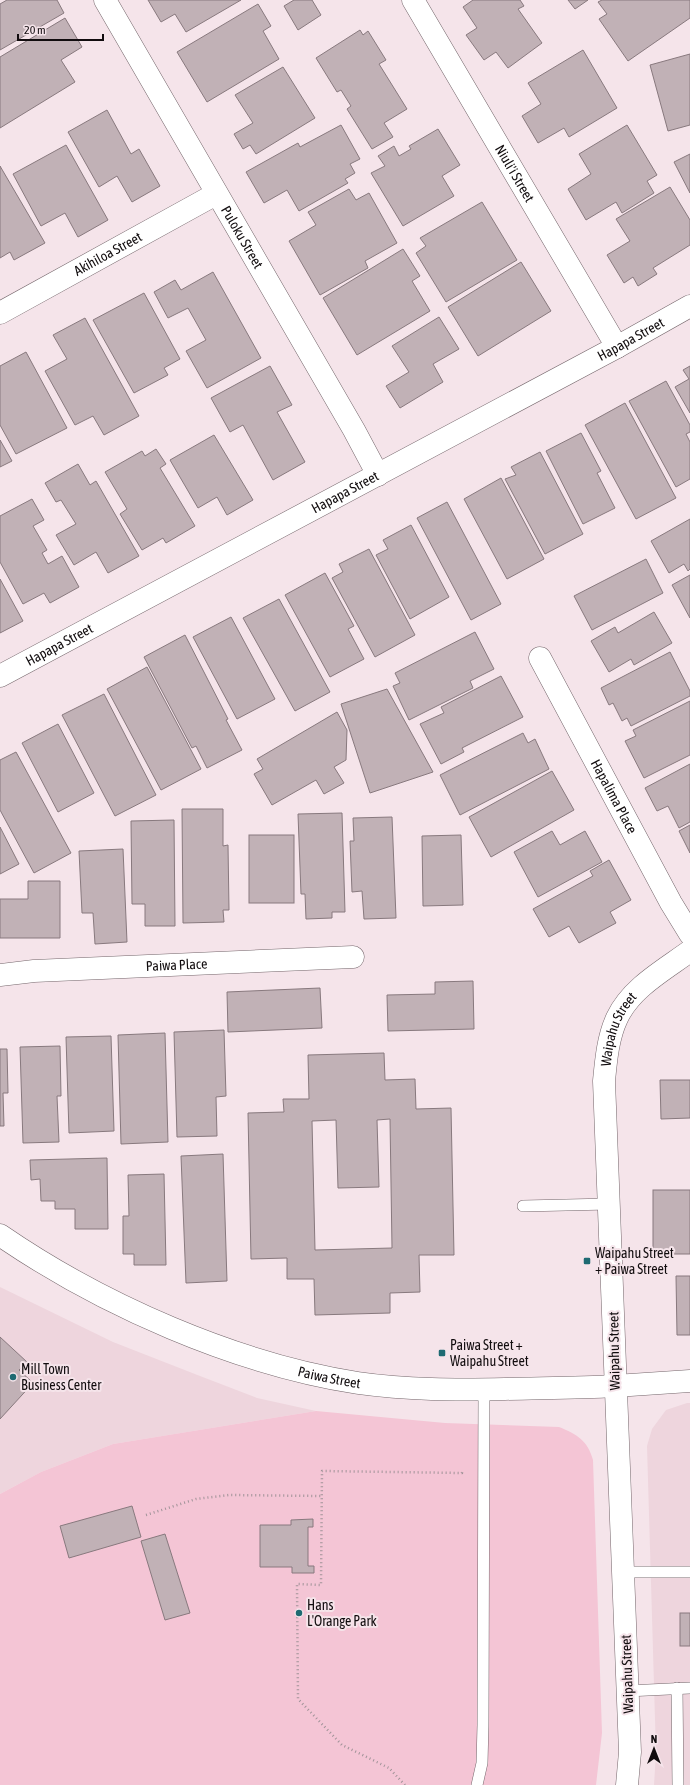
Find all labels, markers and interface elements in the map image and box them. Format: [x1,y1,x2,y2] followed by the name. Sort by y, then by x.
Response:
[18,16,103,42] scale bar
[24,23,46,37] text: 20 m
[492,142,538,205] street label: Niuli'i Street
[218,203,267,271] street label: Puloku Street
[71,228,145,279] street label: Akihiloa Street
[595,314,667,364] street label: Hapapa Street
[309,468,381,516] street label: Hapapa Street
[23,620,95,669] street label: Hapapa Street
[588,757,640,836] street label: Hapalima Place
[145,955,208,974] street label: Paiwa Place
[598,989,640,1067] street label: Waipahu Street
[595,1245,674,1277] place label: Waipahu Street + Paiwa Street
[582,1256,592,1266] marker: Waipahu Street + Paiwa Street
[605,1311,623,1391] street label: Waipahu Street
[450,1337,529,1369] place label: Paiwa Street + Waipahu Street
[437,1348,447,1358] marker: Paiwa Street + Waipahu Street
[21,1361,102,1393] place label: Mill Town Business Center
[296,1363,362,1391] street label: Paiwa Street
[8,1372,18,1382] marker: Mill Town Business Center
[307,1597,377,1629] place label: Hans L'Orange Park
[294,1608,304,1618] marker: Hans L'Orange Park
[618,1634,636,1714] street label: Waipahu Street
[634,1729,674,1769] north arrow
[651,1733,657,1745] text: N

